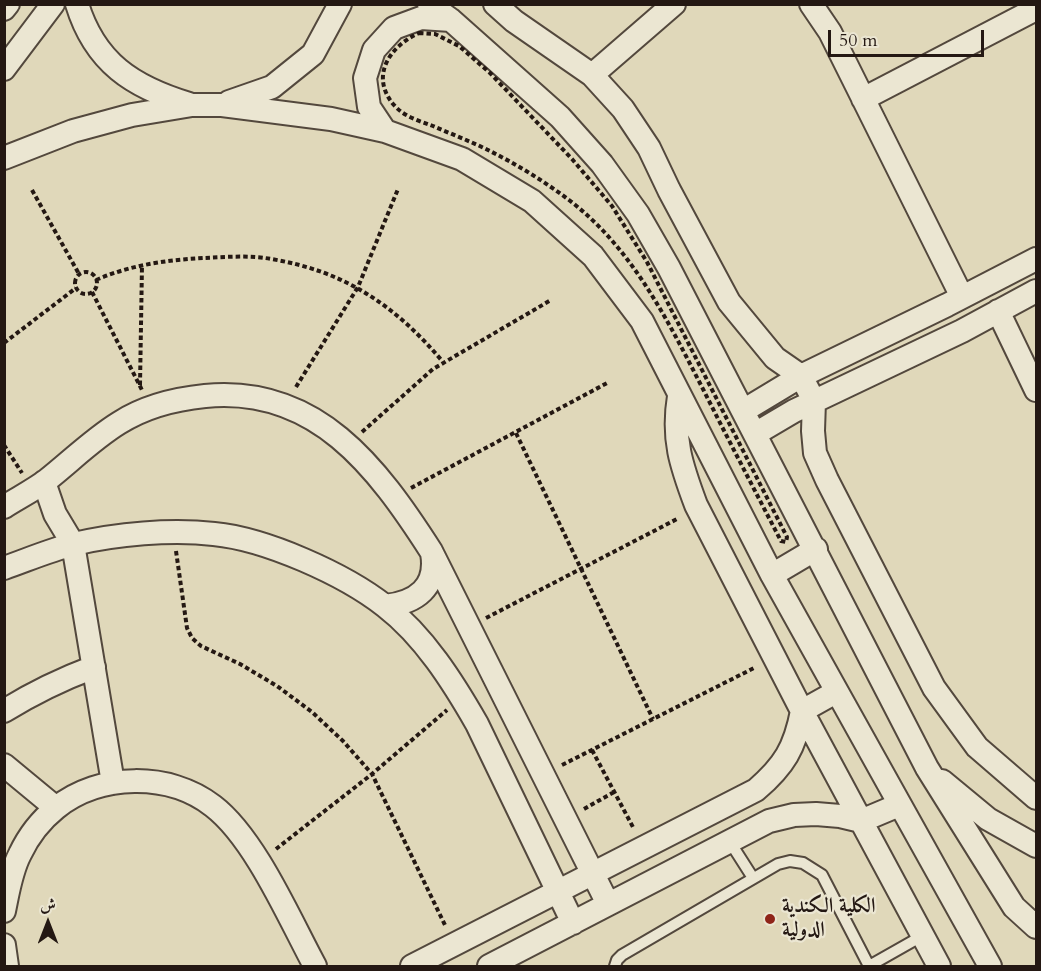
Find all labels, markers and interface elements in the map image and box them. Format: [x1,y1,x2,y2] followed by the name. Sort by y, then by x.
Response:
[831,18,987,56] scale bar
[839,28,878,53] text: 50 m
[18,893,78,953] north arrow
[40,894,56,916] text: ش
[782,894,876,944] place label: الكلية الكندية الدولية
[763,912,777,926] marker: الكلية الكندية الدولية

